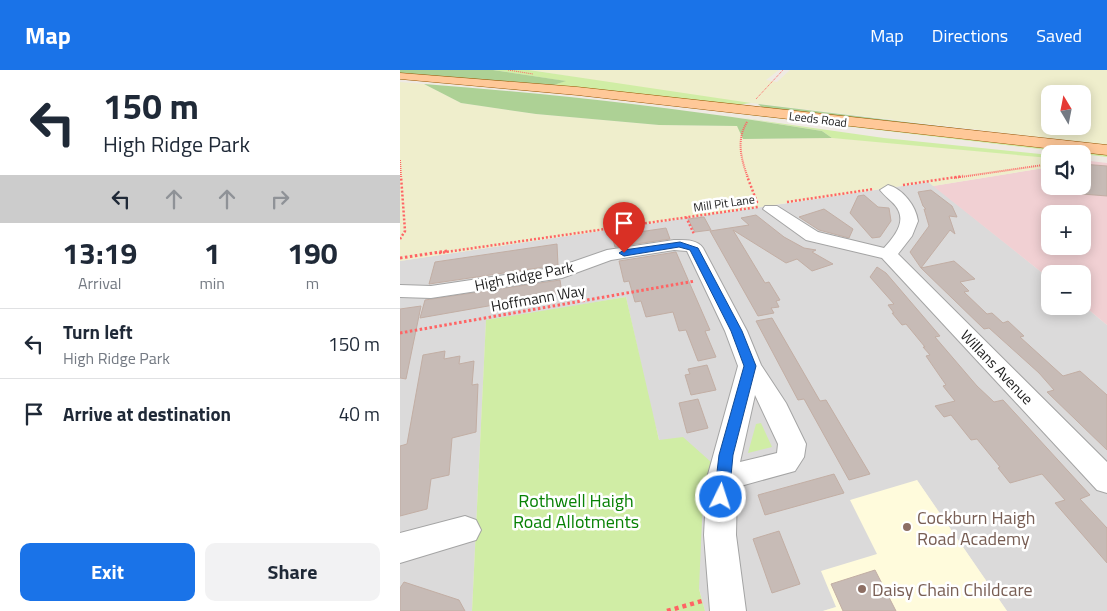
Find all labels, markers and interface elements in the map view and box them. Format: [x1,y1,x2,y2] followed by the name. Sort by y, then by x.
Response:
[25,17,71,53] text: Map
[870,22,904,49] text: Map
[932,22,1008,49] text: Directions
[1036,22,1082,49] text: Saved
[103,79,199,133] text: 150 m
[1041,85,1091,135] north arrow
[1041,85,1091,315] map controls
[20,90,85,155] icon: left
[788,106,848,132] street label: Leeds Road
[103,127,250,161] text: High Ridge Park
[1041,145,1091,195] button: sound
[107,185,135,213] icon: left
[160,185,188,213] icon: ahead
[213,185,241,213] icon: ahead
[266,185,294,213] icon: right
[692,189,756,217] street label: Mill Pit Lane
[603,202,645,253] pin
[1041,205,1091,255] button: +
[610,209,638,237] icon: arrive
[62,230,137,276] text: 13:19
[204,230,221,276] text: 1
[287,230,338,276] text: 190
[473,255,575,297] street label: High Ridge Park
[1041,265,1091,315] button: −
[78,271,121,295] text: Arrival
[199,271,225,295] text: min
[306,271,319,295] text: m
[489,278,587,318] street label: Hoffmann Way
[63,317,133,346] text: Turn left
[955,324,1039,410] street label: Willans Avenue
[328,329,380,358] text: 150 m
[20,330,48,358] icon: left
[63,346,170,370] text: High Ridge Park
[63,399,231,428] text: Arrive at destination
[339,399,380,428] text: 40 m
[20,400,48,428] icon: arrive
[694,470,746,522] position arrow
[513,487,639,535] park label: Rothwell Haigh Road Allotments
[917,504,1036,552] place label: Cockburn Haigh Road Academy
[901,521,913,533] marker: Cockburn Haigh Road Academy
[20,543,195,601] button: Exit
[205,543,380,601] button: Share
[872,576,1033,603] place label: Daisy Chain Childcare
[856,583,868,595] marker: Daisy Chain Childcare

